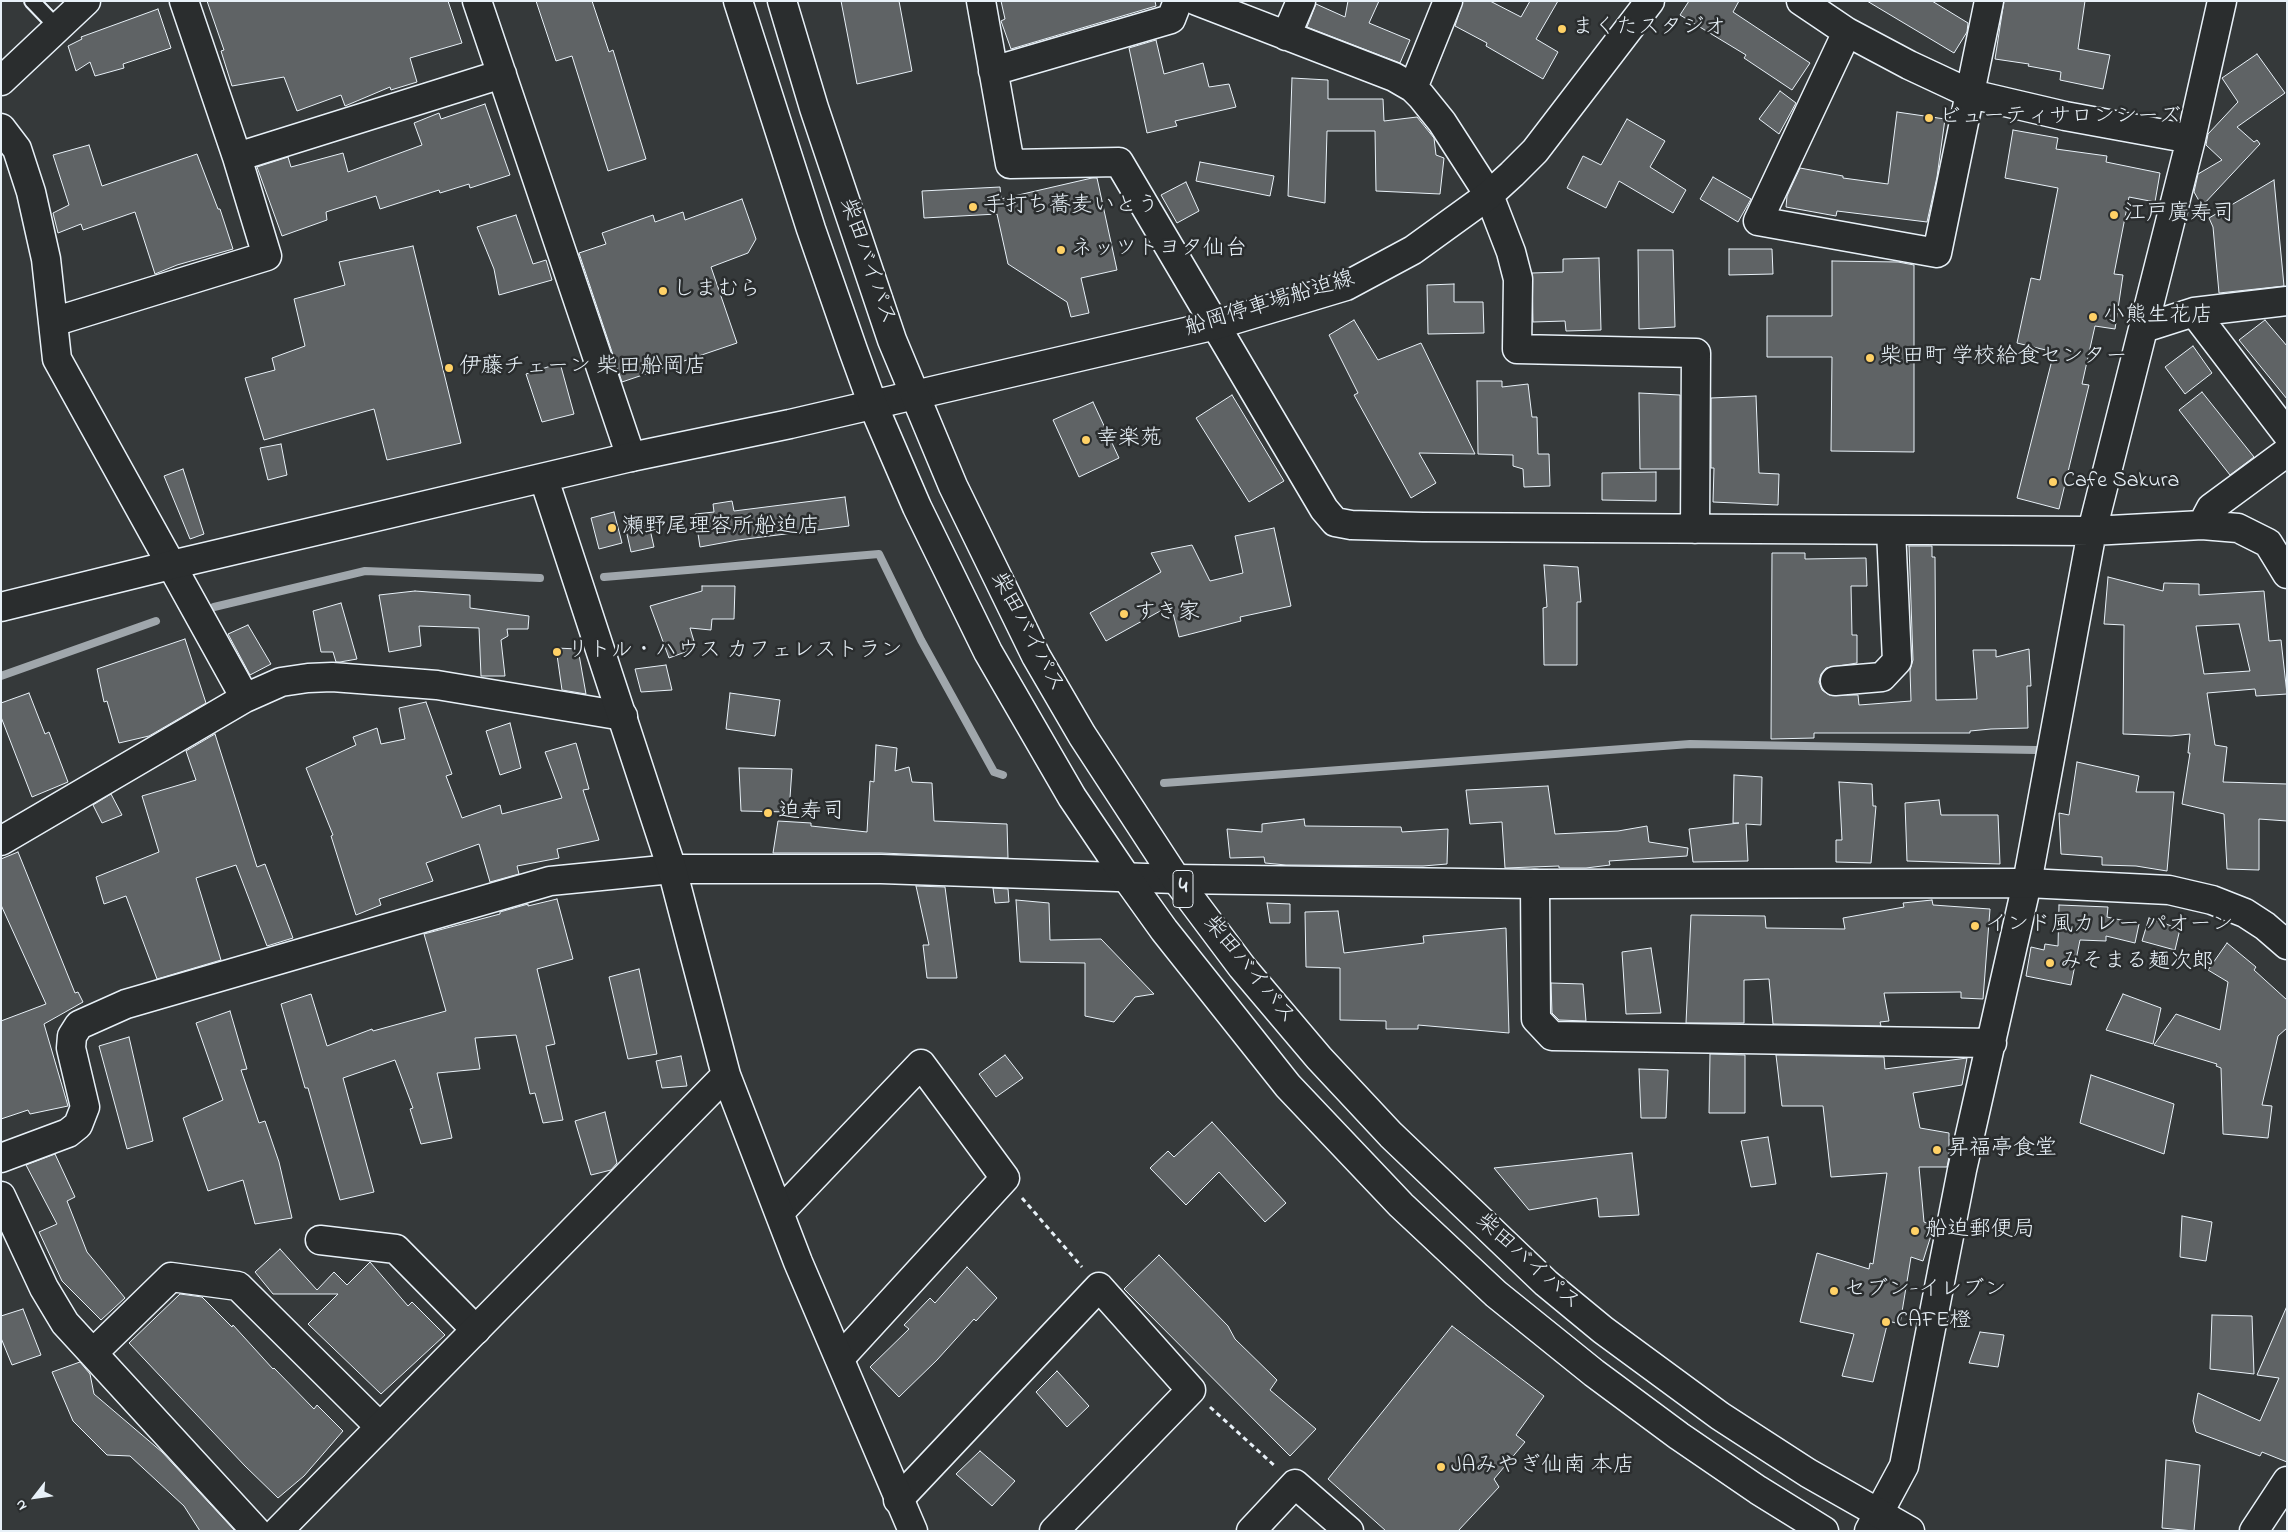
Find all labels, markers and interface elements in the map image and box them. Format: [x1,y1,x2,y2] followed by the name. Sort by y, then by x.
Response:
[1572,16,1726,42] place label: まくたスタジオ
[1556,23,1568,35] marker: まくたスタジオ
[1939,105,2181,131] place label: ビューティサロンシーズ
[1923,112,1935,124] marker: ビューティサロンシーズ
[983,194,1159,220] place label: 手打ち蕎麦いとう
[832,195,900,329] street label: 柴田バイパス
[967,201,979,213] marker: 手打ち蕎麦いとう
[2124,202,2234,228] place label: 江戸廣寿司
[2108,209,2120,221] marker: 江戸廣寿司
[1071,237,1247,263] place label: ネッツトヨタ仙台
[1055,244,1067,256] marker: ネッツトヨタ仙台
[1182,267,1358,343] street label: 船岡停車場船迫線
[673,278,761,304] place label: しまむら
[657,285,669,297] marker: しまむら
[2103,304,2213,330] place label: 小熊生花店
[2087,311,2099,323] marker: 小熊生花店
[1880,345,2127,371] place label: 柴田町 学校給食センター
[1864,352,1876,364] marker: 柴田町 学校給食センター
[459,355,706,381] place label: 伊藤チェーン 柴田船岡店
[443,362,455,374] marker: 伊藤チェーン 柴田船岡店
[1096,427,1162,453] place label: 幸楽苑
[1080,434,1092,446] marker: 幸楽苑
[2063,469,2179,495] place label: Cafe Sakura
[2047,476,2059,488] marker: Cafe Sakura
[622,515,820,541] place label: 瀬野尾理容所船迫店
[606,522,618,534] marker: 瀬野尾理容所船迫店
[983,569,1069,697] street label: 柴田バイパス
[1134,601,1200,627] place label: すき家
[1118,608,1130,620] marker: すき家
[567,639,902,665] place label: リトル・ハウス カフェレストラン
[551,646,563,658] marker: リトル・ハウス カフェレストラン
[778,800,844,826] place label: 迫寿司
[762,807,774,819] marker: 迫寿司
[1173,871,1193,908] road number: 4
[1196,911,1300,1031] street label: 柴田バイパス
[1985,913,2233,939] place label: インド風カレー パオーン
[1969,920,1981,932] marker: インド風カレー パオーン
[2060,950,2214,976] place label: みそまる麺次郎
[2044,957,2056,969] marker: みそまる麺次郎
[1947,1137,2057,1163] place label: 昇福亭食堂
[1931,1144,1943,1156] marker: 昇福亭食堂
[1469,1209,1585,1317] street label: 柴田バイパス
[1925,1218,2035,1244] place label: 船迫郵便局
[1909,1225,1921,1237] marker: 船迫郵便局
[1844,1278,2006,1304] place label: セブン-イレブン
[1828,1285,1840,1297] marker: セブン-イレブン
[1896,1309,1971,1335] place label: CAFE橙
[1880,1316,1892,1328] marker: CAFE橙
[1451,1454,1635,1480] place label: JAみやぎ仙南 本店
[1435,1461,1447,1473] marker: JAみやぎ仙南 本店
[10,1472,60,1522] north arrow
[10,1495,33,1514] text: N

